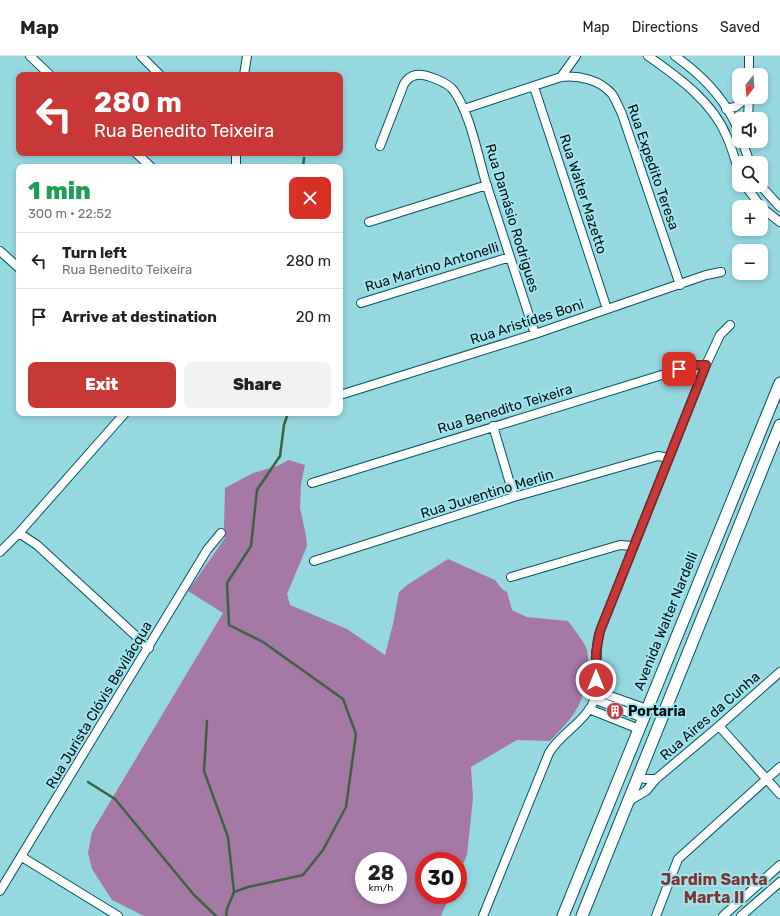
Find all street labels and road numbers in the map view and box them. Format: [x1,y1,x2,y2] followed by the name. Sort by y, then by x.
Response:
[624,102,682,232] street label: Rua Expedito Teresa
[556,132,610,256] street label: Rua Walter Mazetto
[481,142,543,294] street label: Rua Damásio Rodrigues
[363,239,501,295] street label: Rua Martino Antonelli
[468,296,586,348] street label: Rua Aristídes Boni
[436,380,574,438] street label: Rua Benedito Teixeira
[418,466,556,522] street label: Rua Juventino Merlin
[630,549,702,693] street label: Avenida Walter Nardelli
[42,618,156,792] street label: Rua Jurista Clóvis Bevilácqua
[657,668,763,764] street label: Rua Aires da Cunha

